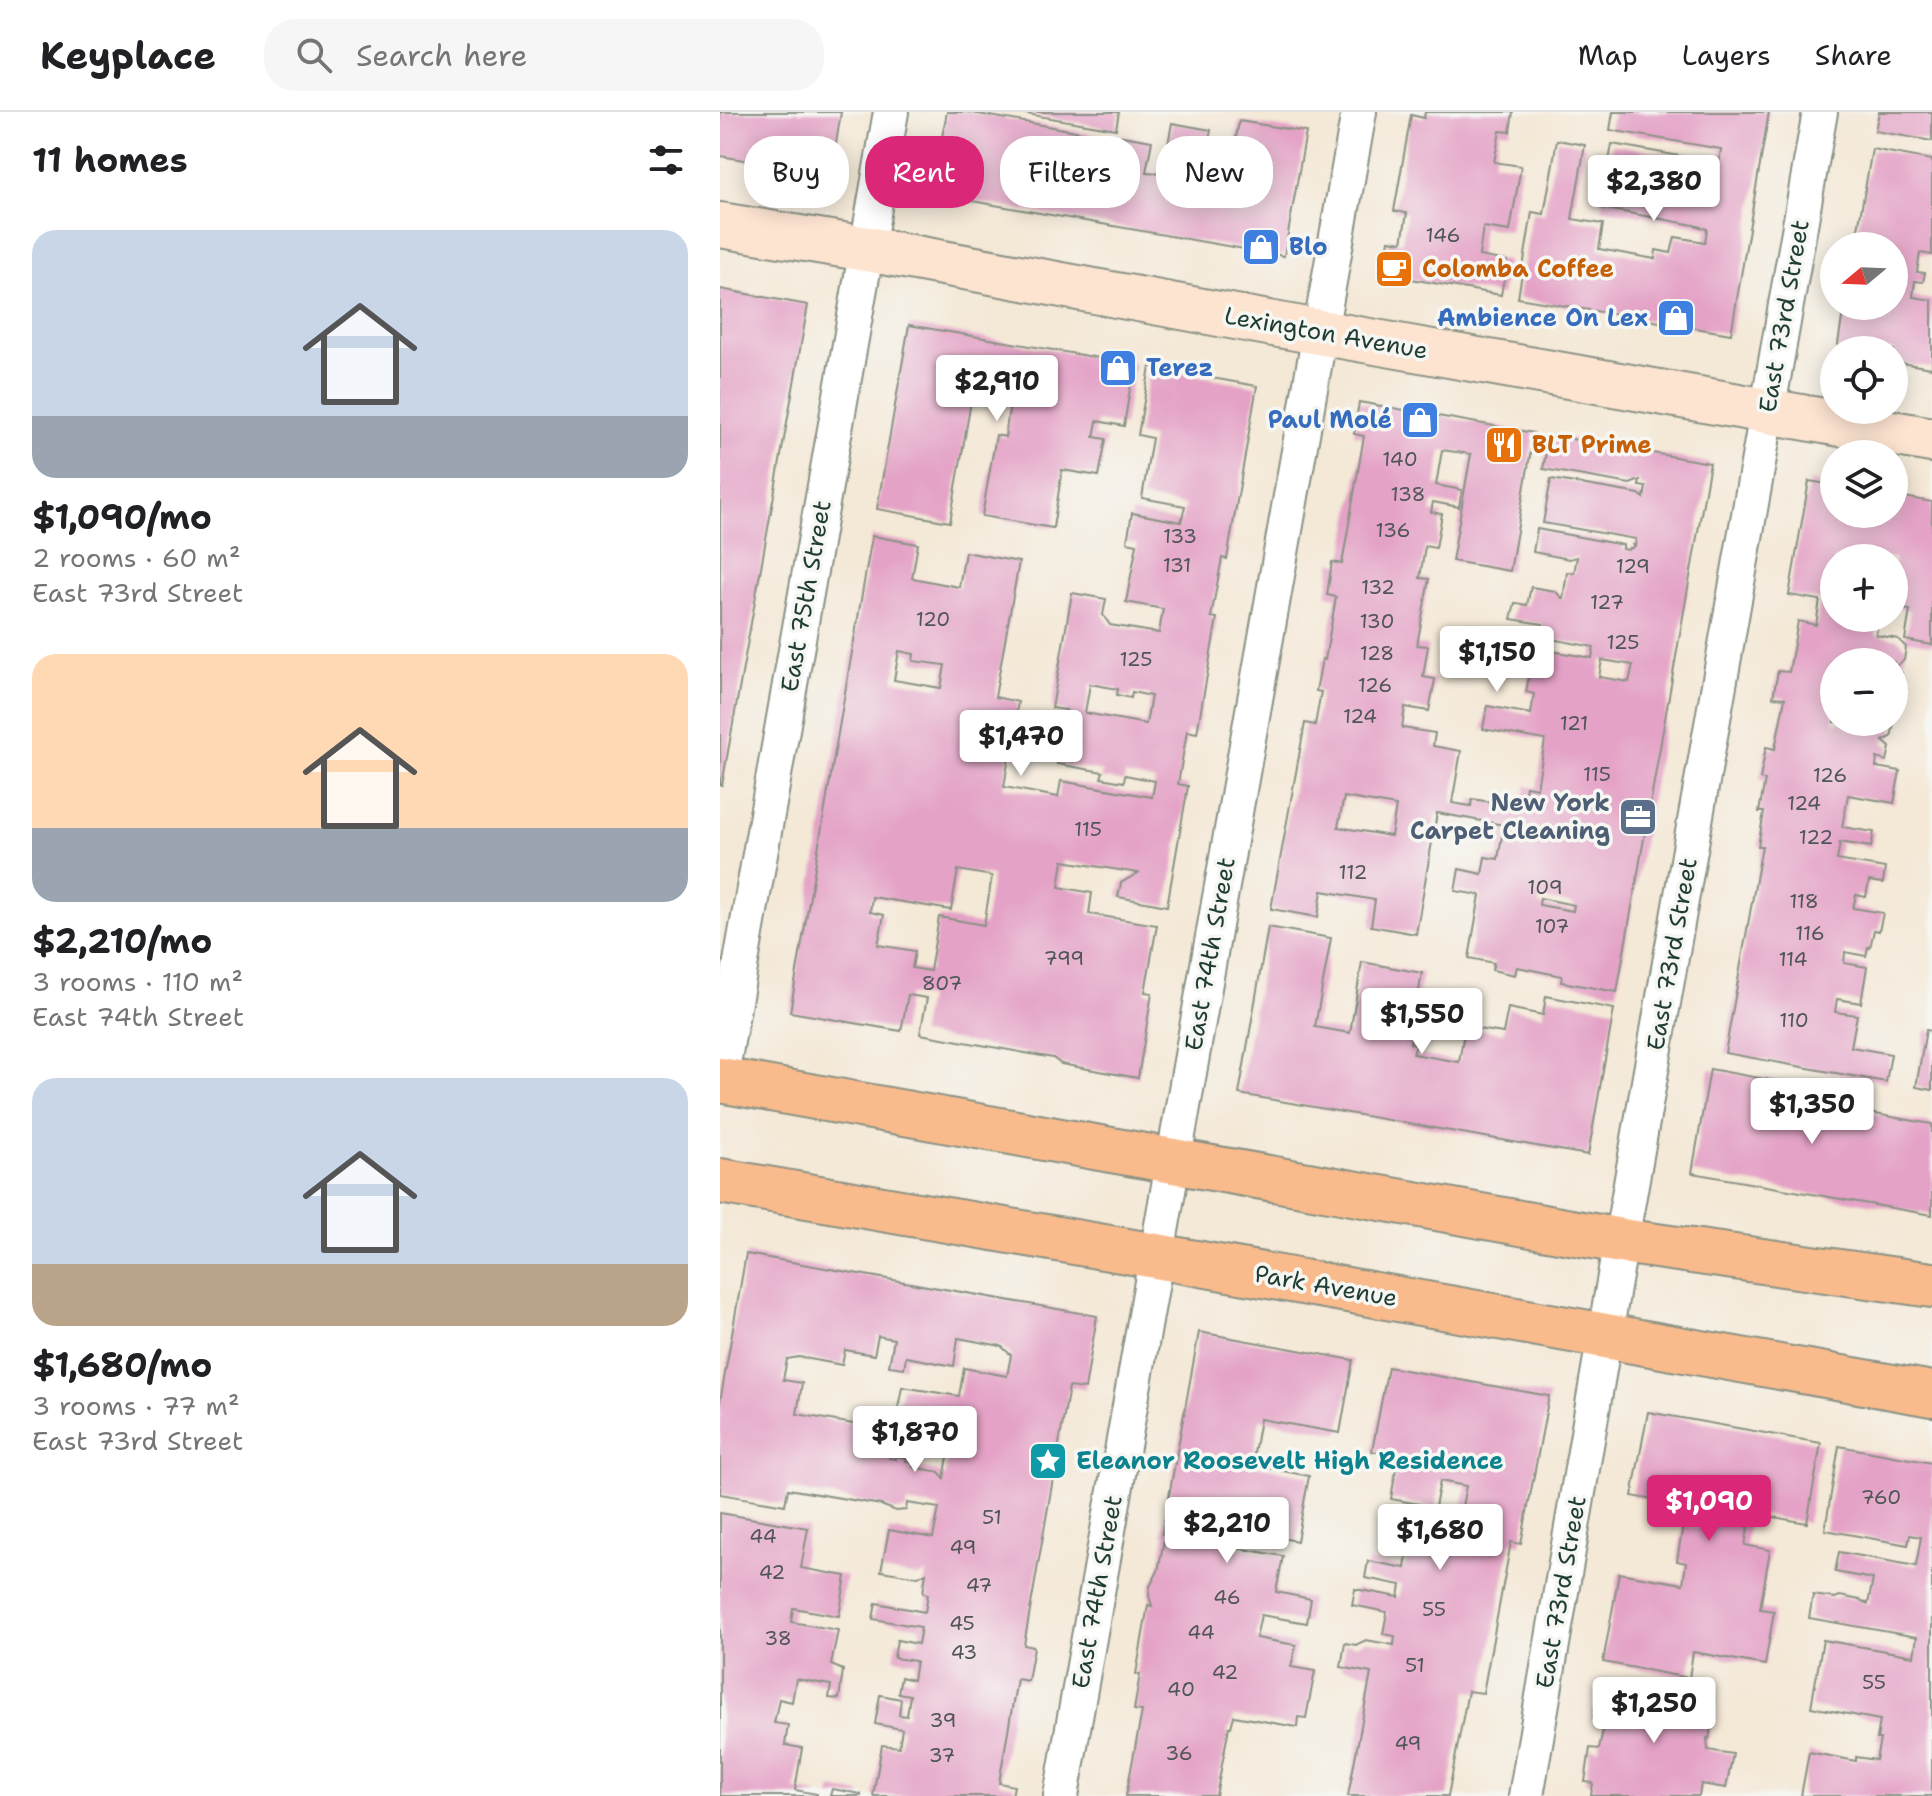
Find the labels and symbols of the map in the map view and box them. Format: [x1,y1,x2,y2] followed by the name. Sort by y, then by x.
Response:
[1589,155,1719,223] pin: $2,380
[1751,217,1817,415] street label: East 73rd Street
[1425,222,1461,248] house number: 146
[1240,226,1282,268] shop icon: Blo
[1289,231,1328,263] place label: Blo
[1820,232,1908,320] north arrow
[1373,248,1415,290] cafe icon: Colomba Coffee
[1422,253,1614,285] place label: Colomba Coffee
[1655,297,1697,339] shop icon: Ambience On Lex
[1222,299,1430,367] street label: Lexington Avenue
[1437,302,1648,334] place label: Ambience On Lex
[1097,347,1139,389] shop icon: Terez
[1146,352,1213,384] place label: Terez
[932,355,1062,423] pin: $2,910
[1399,399,1441,441] shop icon: Paul Molé
[1268,404,1392,436] place label: Paul Molé
[1483,424,1525,466] restaurant icon: BLT Prime
[1532,429,1652,461] place label: BLT Prime
[1382,446,1418,472] house number: 140
[1391,481,1425,507] house number: 138
[773,498,839,694] street label: East 75th Street
[1376,517,1410,543] house number: 136
[1163,523,1197,549] house number: 133
[1163,552,1191,578] house number: 131
[1616,553,1650,579] house number: 129
[1361,574,1395,600] house number: 132
[1590,589,1624,615] house number: 127
[916,606,950,632] house number: 120
[1359,608,1395,634] house number: 130
[1432,626,1562,694] pin: $1,150
[1606,629,1640,655] house number: 125
[1360,640,1394,666] house number: 128
[1119,646,1153,672] house number: 125
[1358,672,1392,698] house number: 126
[1343,703,1377,729] house number: 124
[956,710,1086,778] pin: $1,470
[1560,710,1588,736] house number: 121
[1583,761,1611,787] house number: 115
[1813,762,1847,788] house number: 126
[1410,787,1610,847] place label: New York Carpet Cleaning
[1787,790,1821,816] house number: 124
[1617,796,1659,838] office icon: New York Carpet Cleaning
[1074,816,1102,842] house number: 115
[1799,824,1833,850] house number: 122
[1177,855,1243,1053] street label: East 74th Street
[1639,855,1705,1053] street label: East 73rd Street
[1339,859,1368,885] house number: 112
[1527,874,1563,900] house number: 109
[1789,888,1819,914] house number: 118
[1535,913,1569,939] house number: 107
[1795,920,1825,946] house number: 116
[1044,945,1084,971] house number: 799
[1778,946,1808,972] house number: 114
[922,970,962,996] house number: 807
[1357,988,1487,1056] pin: $1,550
[1779,1007,1809,1033] house number: 110
[1747,1078,1877,1146] pin: $1,350
[1252,1258,1400,1314] street label: Park Avenue
[850,1406,980,1474] pin: $1,870
[1027,1440,1069,1482] place icon: Eleanor Roosevelt High Residence
[1076,1445,1503,1477] place label: Eleanor Roosevelt High Residence
[1644,1475,1774,1543] pin: $1,090
[1861,1484,1901,1510] house number: 760
[1064,1493,1130,1691] street label: East 74th Street
[1528,1493,1594,1691] street label: East 73rd Street
[1162,1497,1292,1565] pin: $2,210
[982,1504,1002,1530] house number: 51
[1375,1504,1505,1572] pin: $1,680
[749,1523,777,1549] house number: 44
[949,1534,977,1560] house number: 49
[759,1559,785,1585] house number: 42
[966,1572,992,1598] house number: 47
[1213,1584,1241,1610] house number: 46
[1422,1596,1446,1622] house number: 55
[949,1610,975,1636] house number: 45
[1187,1619,1215,1645] house number: 44
[764,1625,792,1651] house number: 38
[951,1639,977,1665] house number: 43
[1405,1652,1425,1678] house number: 51
[1212,1659,1238,1685] house number: 42
[1862,1669,1886,1695] house number: 55
[1167,1676,1195,1702] house number: 40
[1589,1677,1719,1745] pin: $1,250
[930,1707,956,1733] house number: 39
[1394,1730,1422,1756] house number: 49
[1165,1740,1193,1766] house number: 36
[929,1742,955,1768] house number: 37

